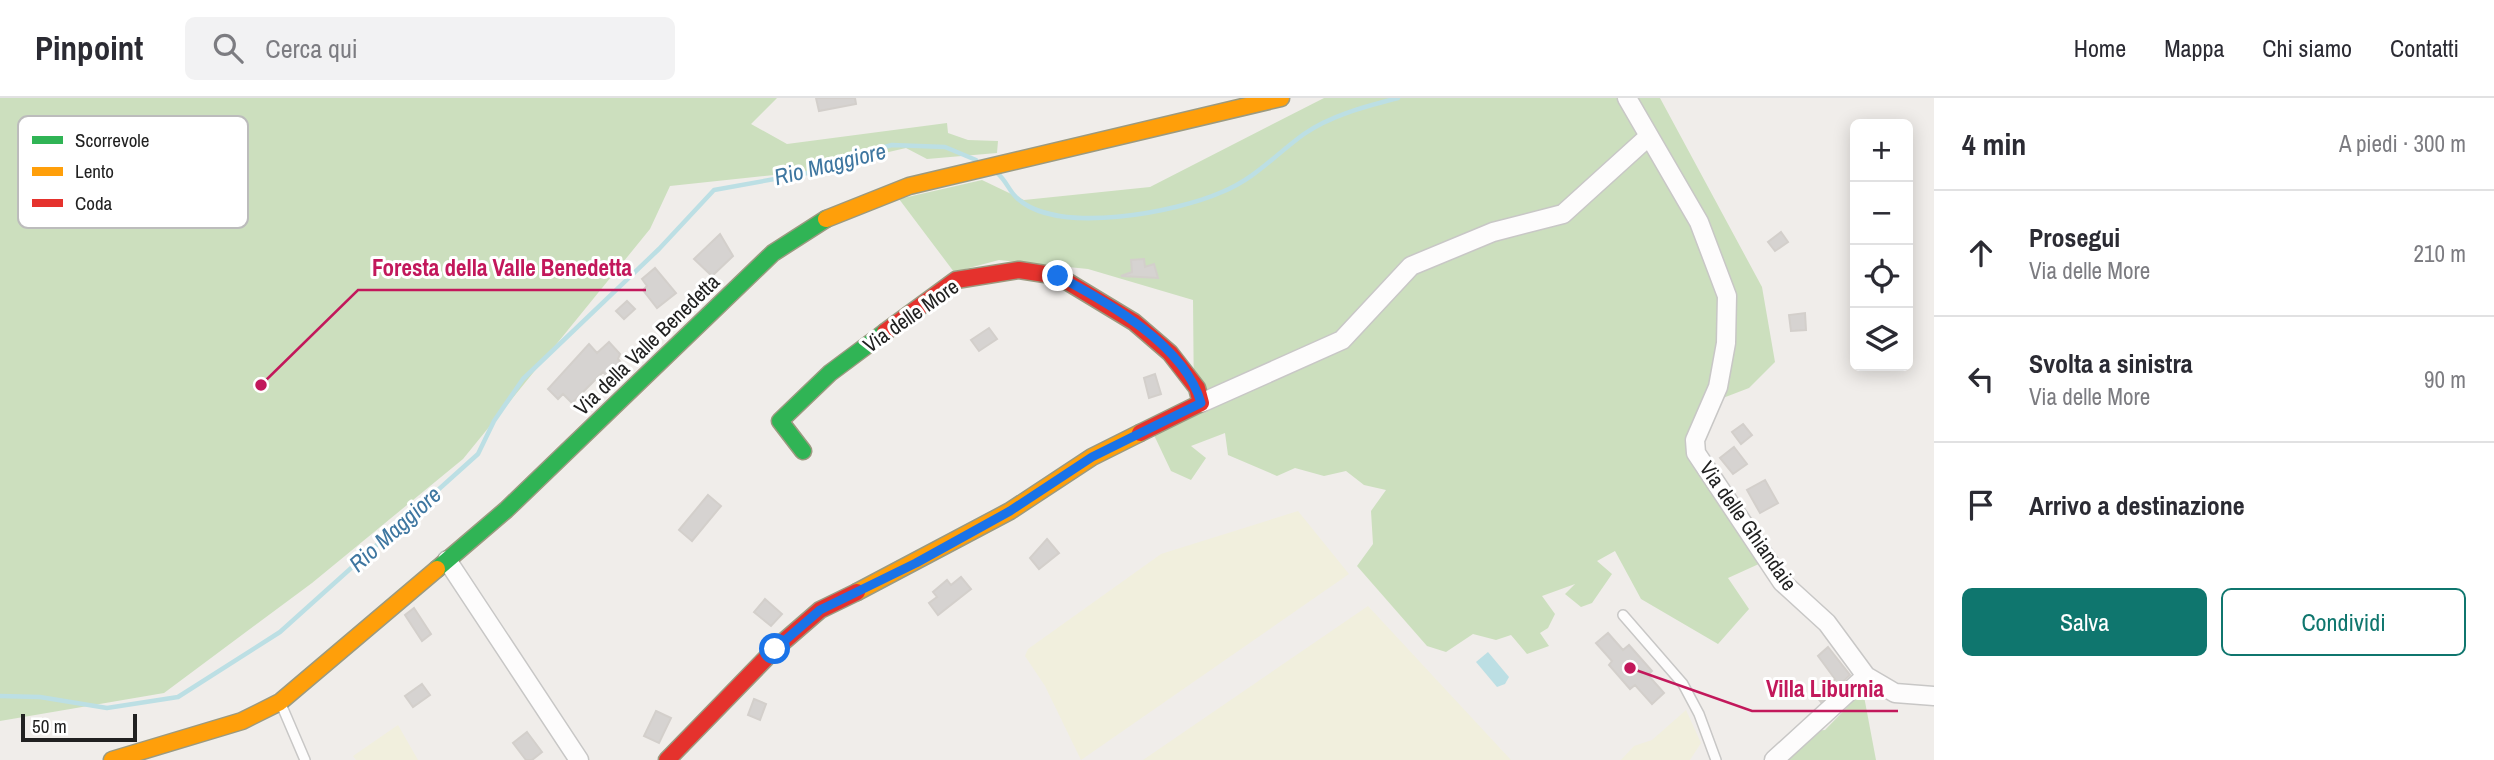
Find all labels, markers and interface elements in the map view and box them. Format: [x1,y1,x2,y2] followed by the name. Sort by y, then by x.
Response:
[185,17,675,80] search box
[35,26,143,70] text: Pinpoint
[209,29,247,67] icon: search
[265,31,358,66] text: Cerca qui
[2074,32,2126,64] text: Home
[2164,32,2224,64] text: Mappa
[2262,32,2352,64] text: Chi siamo
[2390,32,2459,64] text: Contatti
[18,116,248,228] legend
[1850,119,1913,371] map controls
[1850,119,1913,182] button: +
[1962,124,2026,164] text: 4 min
[75,127,149,153] text: Scorrevole
[2339,128,2466,159] text: A piedi · 300 m
[771,135,889,192] water label: Rio Maggiore
[75,158,114,184] text: Lento
[1850,182,1913,245] button: −
[75,190,113,216] text: Coda
[2029,220,2120,255] text: Prosegui
[1962,234,2000,272] icon: ahead
[2414,238,2466,269] text: 210 m
[1850,245,1913,308] button: locate
[358,246,646,290] callout: Foresta della Valle Benedetta
[372,252,633,283] text: Foresta della Valle Benedetta
[2029,255,2150,286] text: Via delle More
[1042,260,1073,291] route end
[568,267,726,422] street label: Via della Valle Benedetta
[857,272,964,359] street label: Via delle More
[1850,308,1913,371] button: layers
[2029,346,2193,381] text: Svolta a sinistra
[1962,360,2000,398] icon: left
[2424,364,2466,395] text: 90 m
[2029,381,2150,412] text: Via delle More
[1693,455,1804,596] street label: Via delle Ghiandaie
[342,479,447,578] water label: Rio Maggiore
[1962,486,2000,524] icon: arrive
[2029,488,2245,523] text: Arrivo a destinazione
[1962,588,2207,656] button: Salva
[2221,588,2466,656] button: Condividi
[759,633,790,664] route start
[1752,667,1898,711] callout: Villa Liburnia
[1766,673,1885,704] text: Villa Liburnia
[21,711,136,743] scale bar
[32,713,67,739] text: 50 m

